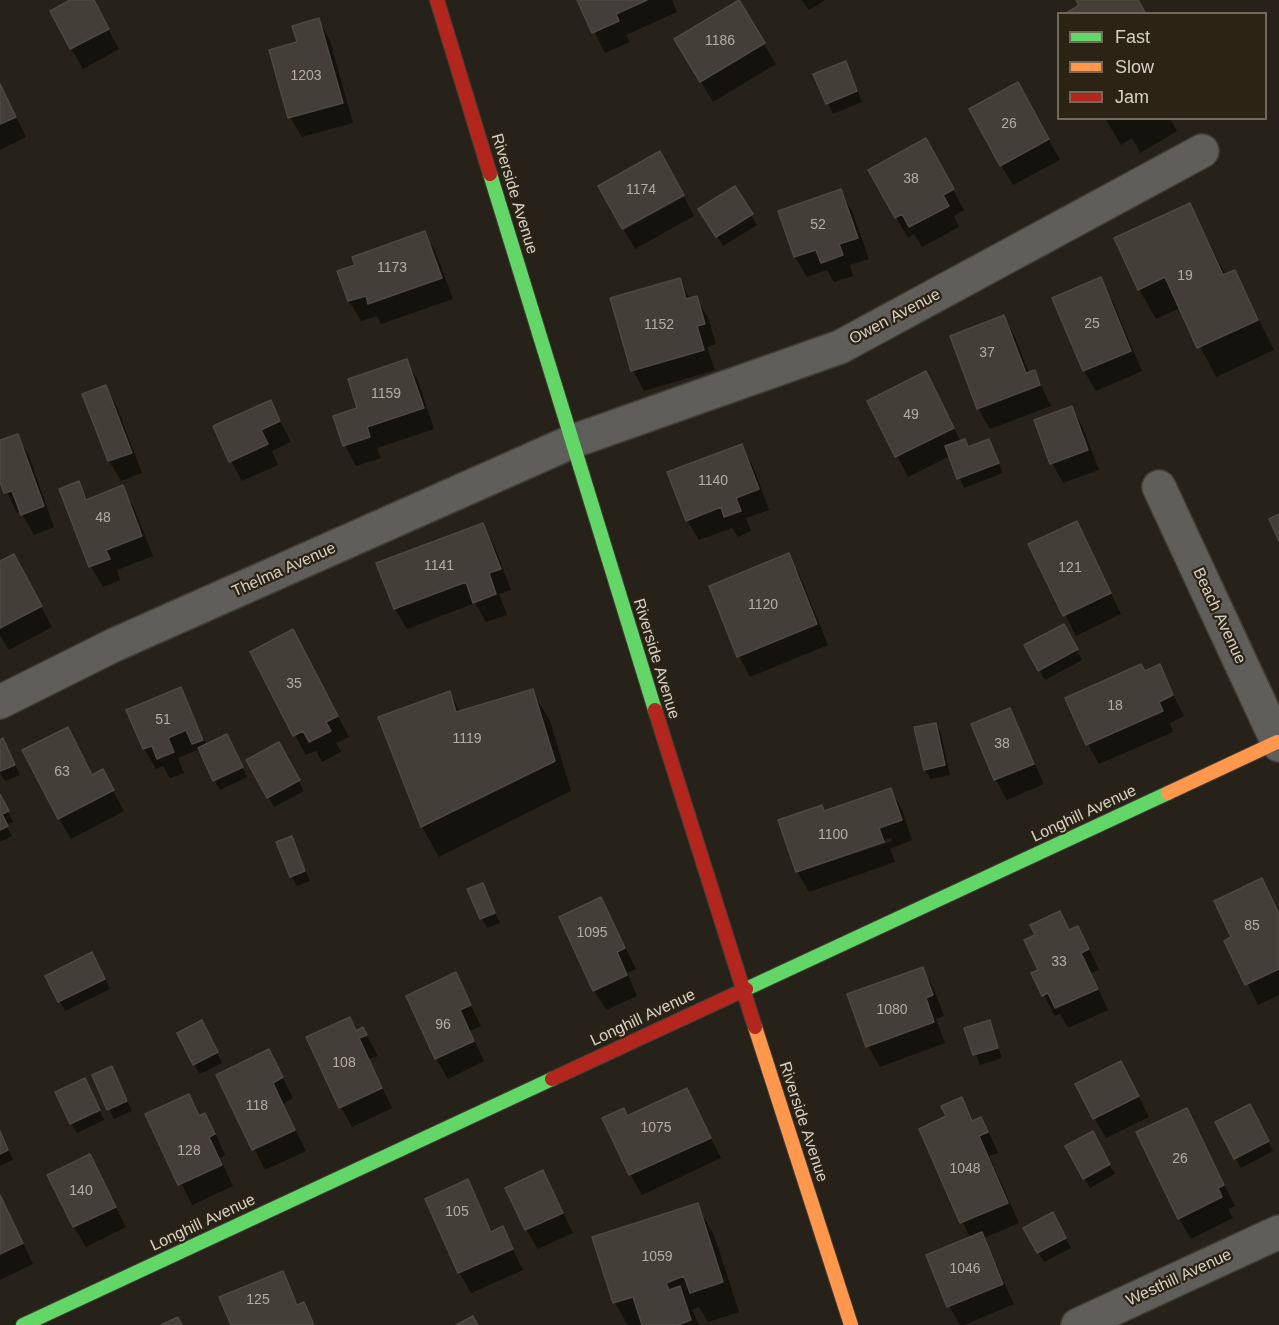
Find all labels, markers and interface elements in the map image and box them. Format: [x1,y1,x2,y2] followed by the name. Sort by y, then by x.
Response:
[1057,12,1267,120] legend
[1115,27,1150,47] text: Fast
[705,33,735,49] house number: 1186
[1115,57,1154,77] text: Slow
[290,68,322,84] house number: 1203
[1115,87,1149,107] text: Jam
[1001,116,1017,132] house number: 26
[487,131,541,257] street label: Riverside Avenue
[903,171,919,187] house number: 38
[626,182,656,198] house number: 1174
[810,217,826,233] house number: 52
[377,260,407,276] house number: 1173
[1177,268,1193,284] house number: 19
[846,285,944,349] street label: Owen Avenue
[1084,316,1100,332] house number: 25
[644,317,674,333] house number: 1152
[979,345,995,361] house number: 37
[371,386,401,402] house number: 1159
[903,407,919,423] house number: 49
[698,473,728,489] house number: 1140
[95,510,111,526] house number: 48
[229,538,339,602] street label: Thelma Avenue
[424,558,454,574] house number: 1141
[1058,560,1082,576] house number: 121
[1188,565,1250,667] street label: Beach Avenue
[629,596,683,722] street label: Riverside Avenue
[748,597,778,613] house number: 1120
[286,676,302,692] house number: 35
[1107,698,1123,714] house number: 18
[155,712,171,728] house number: 51
[452,731,482,747] house number: 1119
[994,736,1010,752] house number: 38
[54,764,70,780] house number: 63
[1028,781,1140,847] street label: Longhill Avenue
[818,827,848,843] house number: 1100
[1244,918,1260,934] house number: 85
[576,925,608,941] house number: 1095
[1051,954,1067,970] house number: 33
[587,985,699,1051] street label: Longhill Avenue
[876,1002,908,1018] house number: 1080
[435,1017,451,1033] house number: 96
[332,1055,356,1071] house number: 108
[775,1060,831,1184] street label: Riverside Avenue
[246,1098,268,1114] house number: 118
[640,1120,672,1136] house number: 1075
[177,1143,201,1159] house number: 128
[1172,1151,1188,1167] house number: 26
[949,1161,981,1177] house number: 1048
[69,1183,93,1199] house number: 140
[147,1190,259,1256] street label: Longhill Avenue
[445,1204,469,1220] house number: 105
[1123,1245,1235,1311] street label: Westhill Avenue
[641,1249,673,1265] house number: 1059
[949,1261,981,1277] house number: 1046
[246,1292,270,1308] house number: 125

